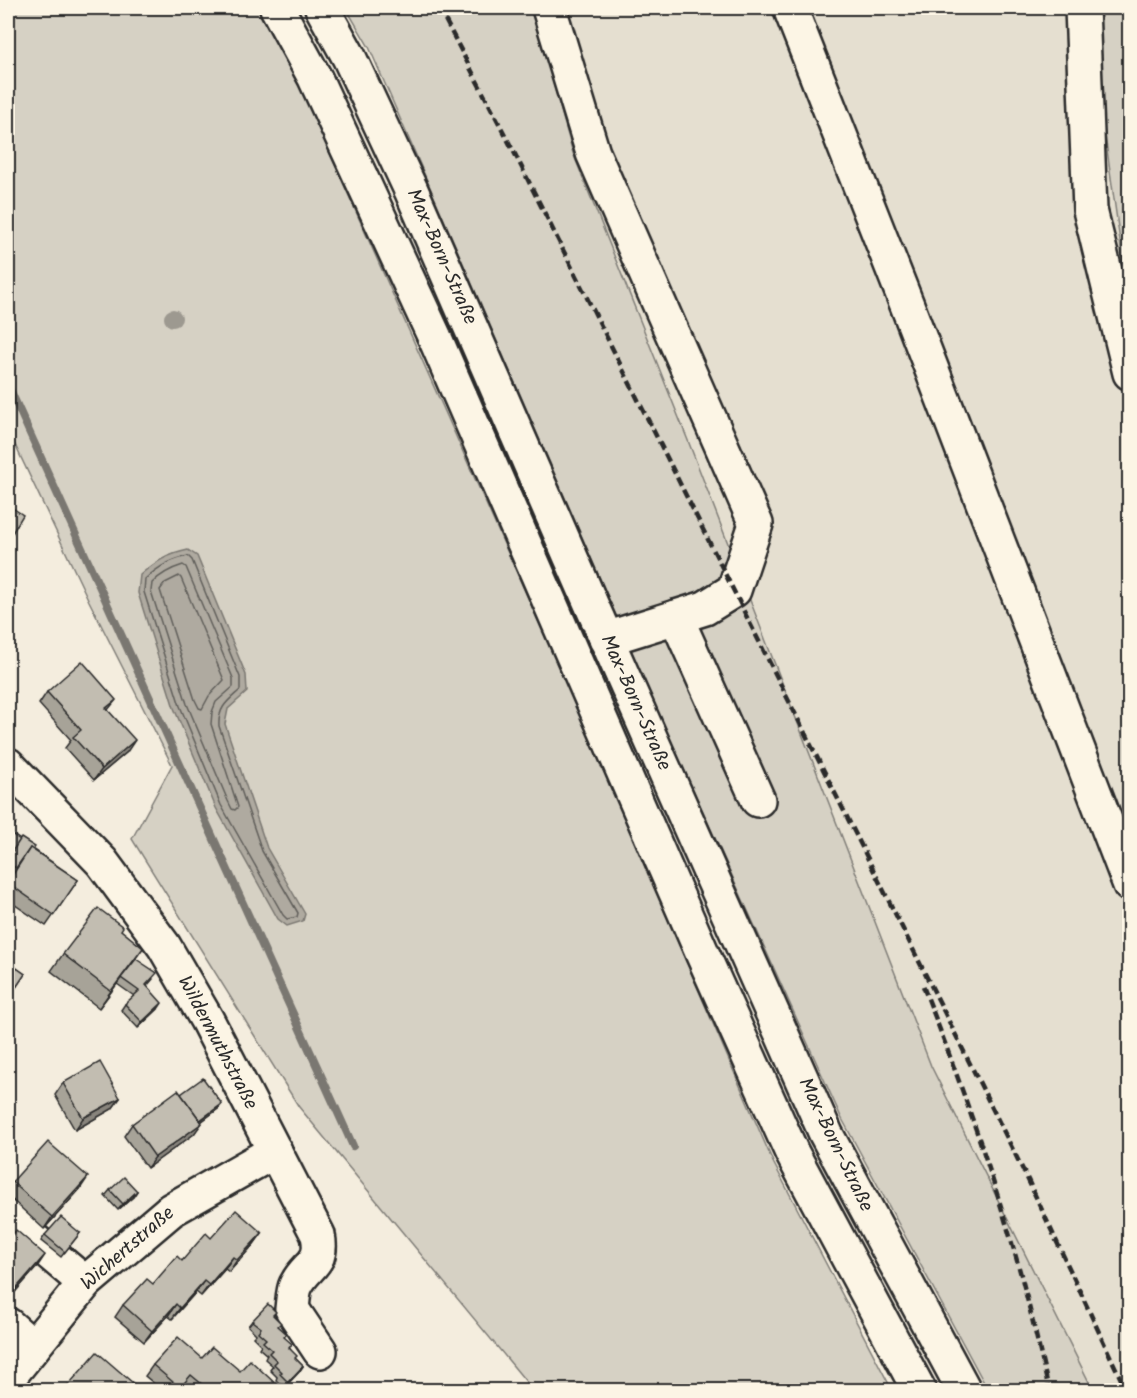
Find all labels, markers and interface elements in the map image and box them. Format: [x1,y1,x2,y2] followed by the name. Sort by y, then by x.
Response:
[397,184,485,330] street label: Max-Born-Straße
[591,630,679,776] street label: Max-Born-Straße
[168,970,266,1116] street label: Wildermuthstraße
[789,1072,881,1218] street label: Max-Born-Straße
[74,1199,182,1299] street label: Wichertstraße

